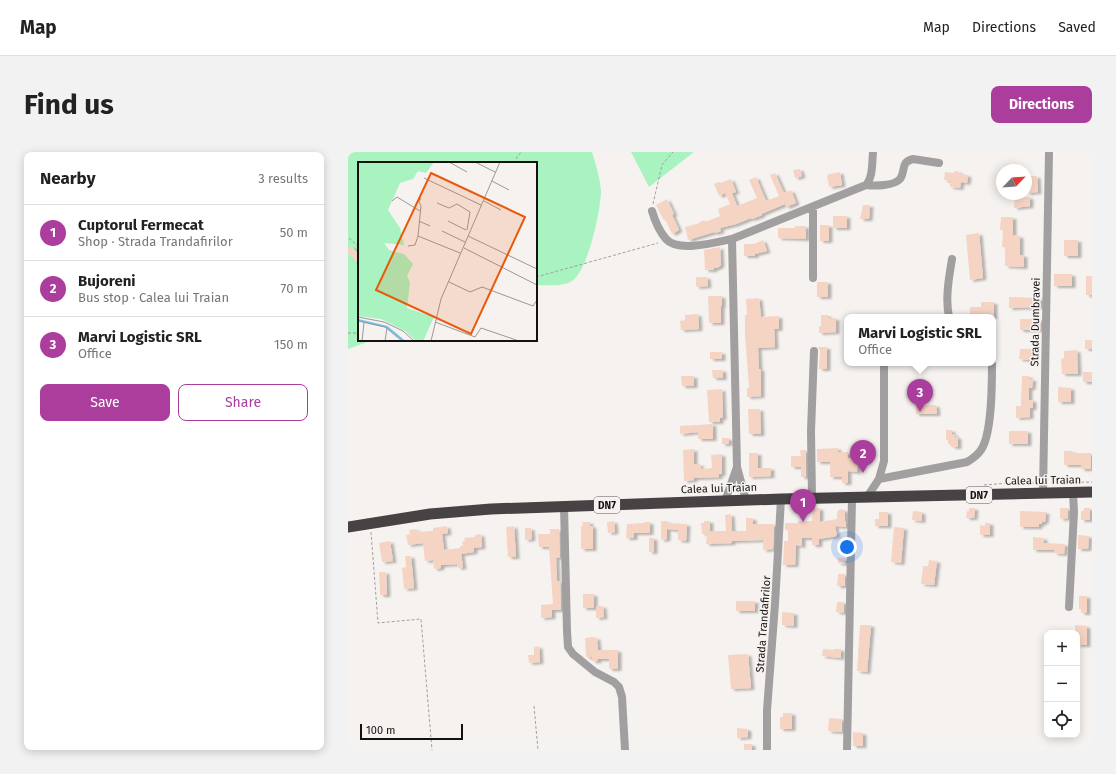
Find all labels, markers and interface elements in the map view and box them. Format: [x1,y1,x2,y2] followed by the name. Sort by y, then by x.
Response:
[20,16,57,39] text: Map
[923,19,950,36] text: Map
[972,19,1036,36] text: Directions
[1058,19,1096,36] text: Saved
[991,86,1092,123] button: Directions
[24,88,114,121] text: Find us
[358,162,537,341] inset map
[996,164,1032,200] north arrow
[40,168,95,189] text: Nearby
[258,171,308,186] text: 3 results
[78,216,204,234] text: Cuptorul Fermecat
[50,225,56,240] text: 1
[280,225,308,240] text: 50 m
[78,234,233,249] text: Shop · Strada Trandafirilor
[78,272,136,290] text: Bujoreni
[1028,277,1043,367] street label: Strada Dumbravei
[50,281,56,296] text: 2
[281,281,308,296] text: 70 m
[78,290,229,305] text: Bus stop · Calea lui Traian
[844,314,996,366] popup
[858,324,982,342] text: Marvi Logistic SRL
[78,328,202,346] text: Marvi Logistic SRL
[50,337,56,352] text: 3
[274,337,308,352] text: 150 m
[858,342,892,357] text: Office
[78,346,112,361] text: Office
[907,379,933,412] pin: 3
[40,384,170,421] button: Save
[178,384,308,421] button: Share
[850,440,876,473] pin: 2
[1005,473,1081,488] street label: Calea lui Traian
[681,481,757,496] street label: Calea lui Traian
[966,487,992,503] road number: DN7
[790,489,816,522] pin: 1
[594,497,620,513] road number: DN7
[837,537,857,557] your location
[754,574,773,673] street label: Strada Trandafirilor
[1044,630,1080,738] map controls
[1044,630,1080,666] button: +
[1044,666,1080,702] button: −
[1044,702,1080,738] button: locate
[360,722,463,741] scale bar
[366,724,395,737] text: 100 m

